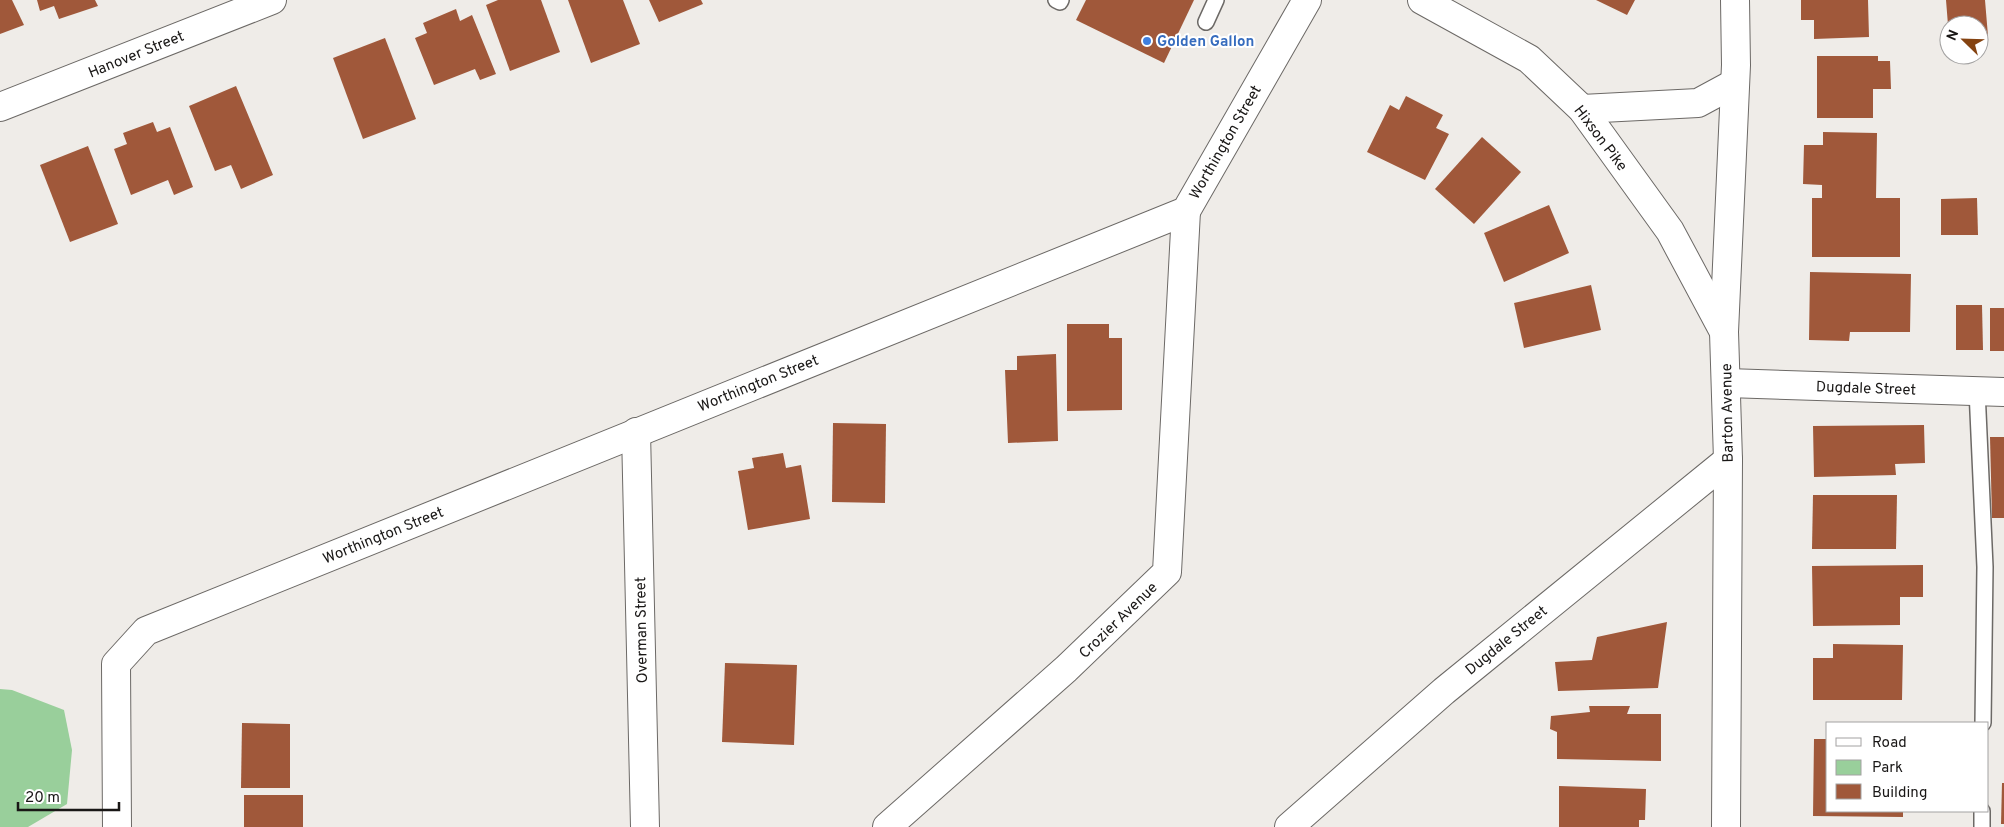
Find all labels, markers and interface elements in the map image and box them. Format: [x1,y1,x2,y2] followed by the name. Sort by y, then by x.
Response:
[1939,15,1989,65] north arrow
[86,28,187,83] street label: Hanover Street
[1944,28,1963,43] text: N
[1157,33,1254,52] place label: Golden Gallon
[1141,35,1153,47] marker: Golden Gallon
[1186,82,1267,203] street label: Worthington Street
[1569,102,1631,176] street label: Hixson Pike
[695,352,822,417] street label: Worthington Street
[1718,363,1739,463] street label: Barton Avenue
[1816,378,1916,401] street label: Dugdale Street
[320,504,447,569] street label: Worthington Street
[632,577,653,683] street label: Overman Street
[1076,579,1162,663] street label: Crozier Avenue
[1462,602,1552,680] street label: Dugdale Street
[1826,722,1989,812] legend
[1872,734,1907,753] text: Road
[1872,759,1903,778] text: Park
[18,780,119,812] scale bar
[1872,784,1927,803] text: Building
[25,789,60,808] text: 20 m

